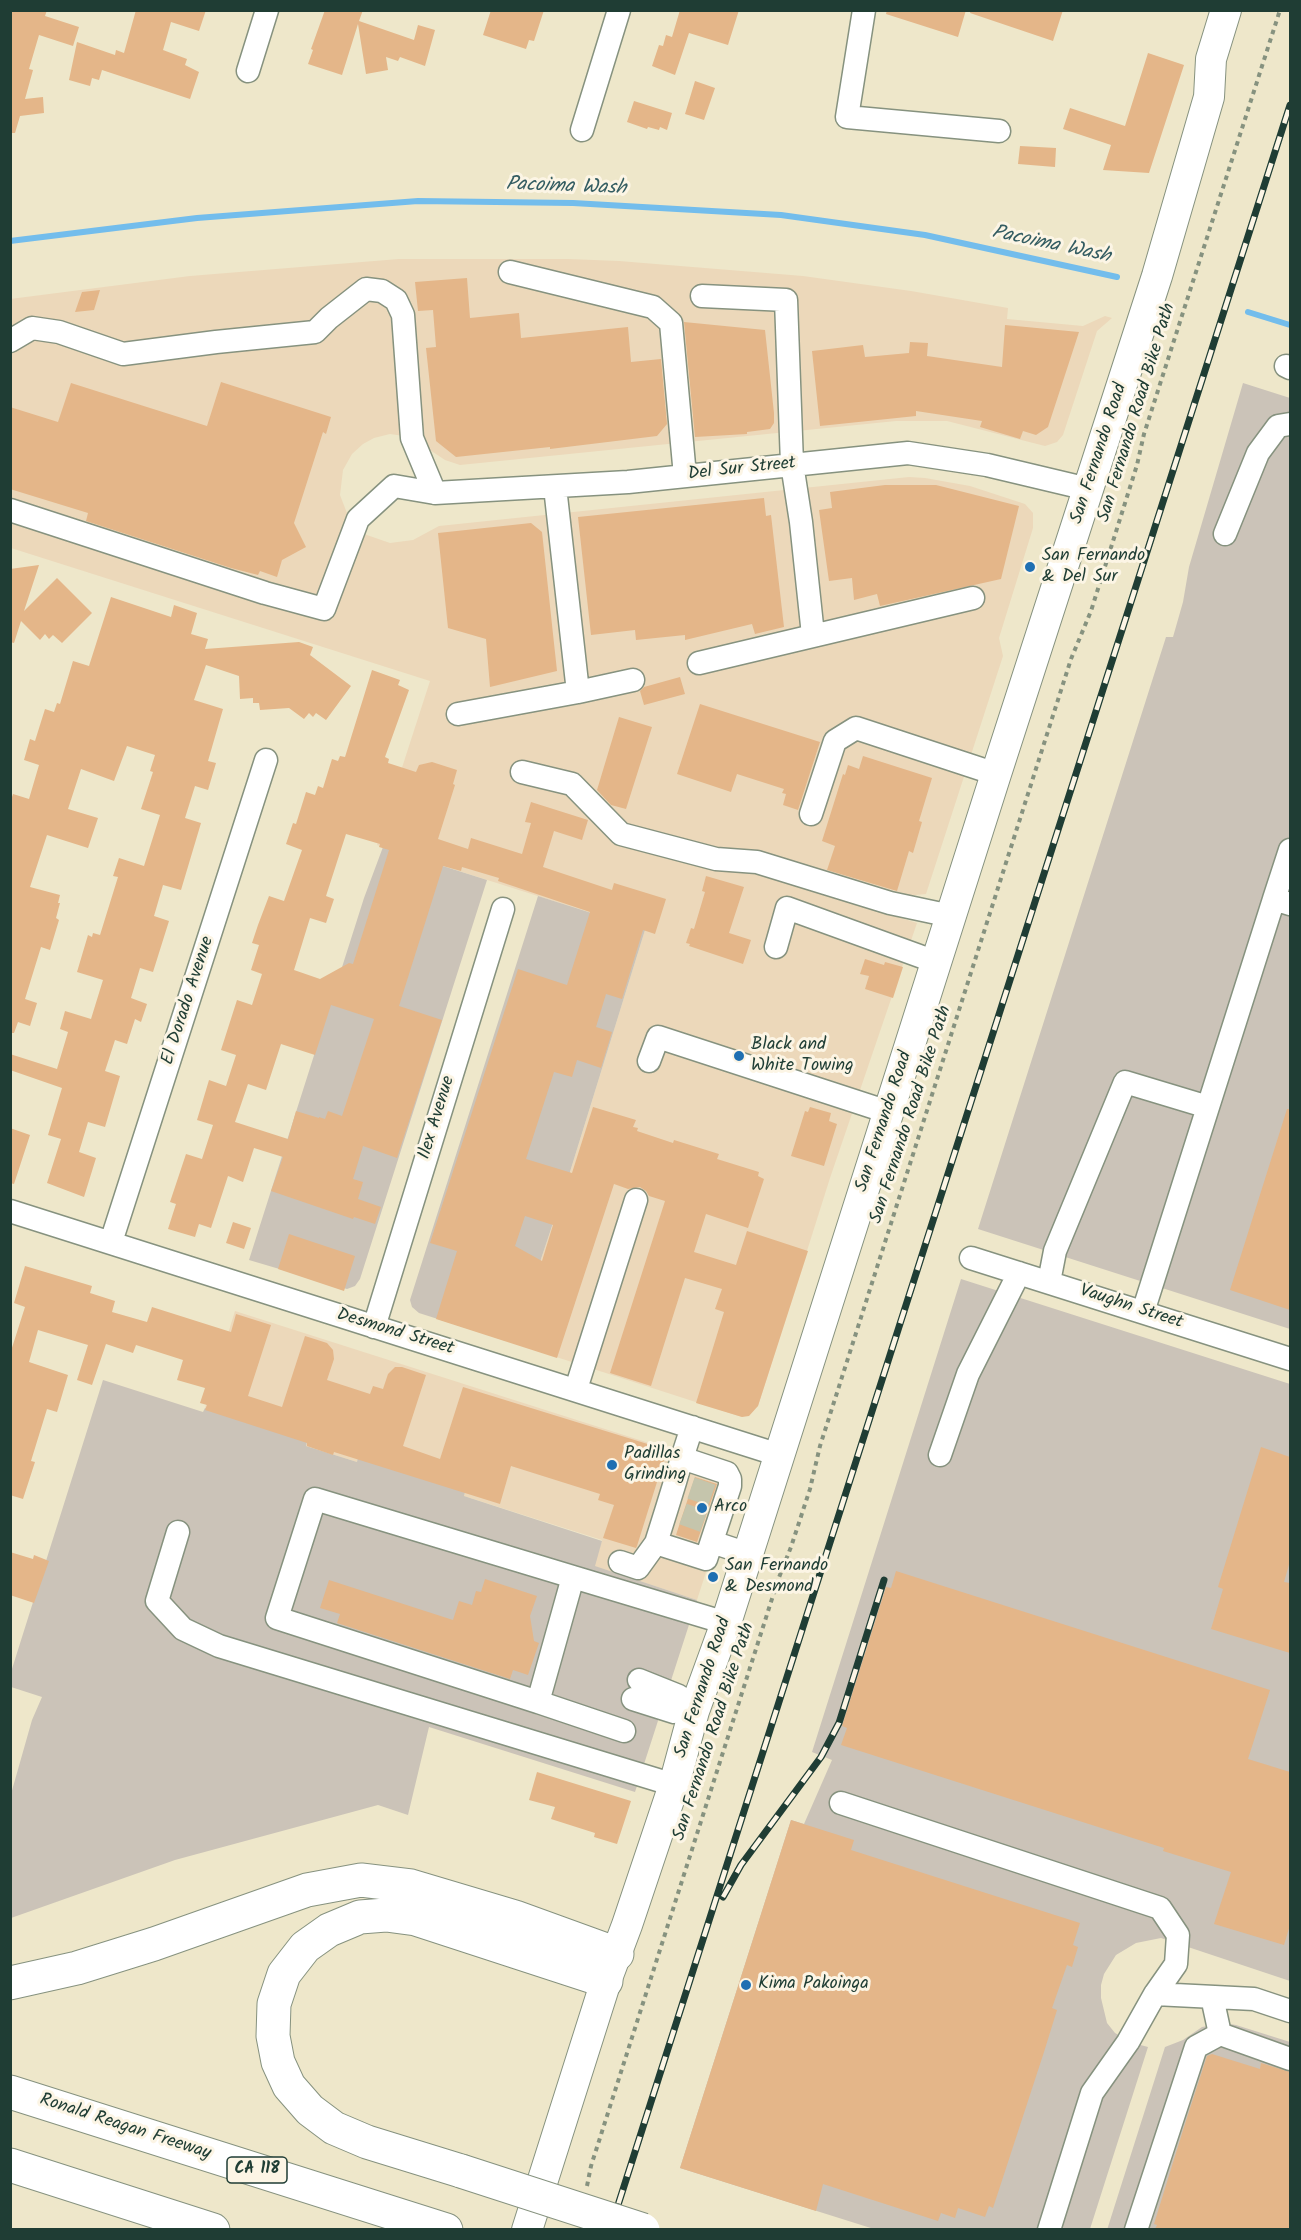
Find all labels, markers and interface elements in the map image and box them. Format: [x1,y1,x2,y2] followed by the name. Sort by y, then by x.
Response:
[505,174,627,202] water label: Pacoima Wash
[990,222,1112,270] water label: Pacoima Wash
[1094,301,1182,525] street label: San Fernando Road Bike Path
[1067,381,1133,527] street label: San Fernando Road
[687,454,797,486] street label: Del Sur Street
[1042,546,1145,588] place label: San Fernando & Del Sur
[1023,560,1037,574] marker: San Fernando & Del Sur
[158,934,220,1068] street label: El Dorado Avenue
[867,1003,957,1227] street label: San Fernando Road Bike Path
[751,1035,854,1078] place label: Black and White Towing
[732,1049,746,1063] marker: Black and White Towing
[852,1049,918,1195] street label: San Fernando Road
[415,1074,461,1162] street label: Ilex Avenue
[1077,1281,1185,1335] street label: Vaughn Street
[334,1305,456,1361] street label: Desmond Street
[624,1444,686,1486] place label: Padillas Grinding
[605,1458,619,1472] marker: Padillas Grinding
[714,1497,747,1519] place label: Arco
[695,1501,709,1515] marker: Arco
[725,1556,828,1598] place label: San Fernando & Desmond
[706,1570,720,1584] marker: San Fernando & Desmond
[671,1615,737,1761] street label: San Fernando Road
[670,1620,760,1844] street label: San Fernando Road Bike Path
[758,1974,869,1996] place label: Kima Pakoinga
[739,1978,753,1992] marker: Kima Pakoinga
[37,2090,213,2166] street label: Ronald Reagan Freeway
[227,2157,287,2183] road number: CA 118

